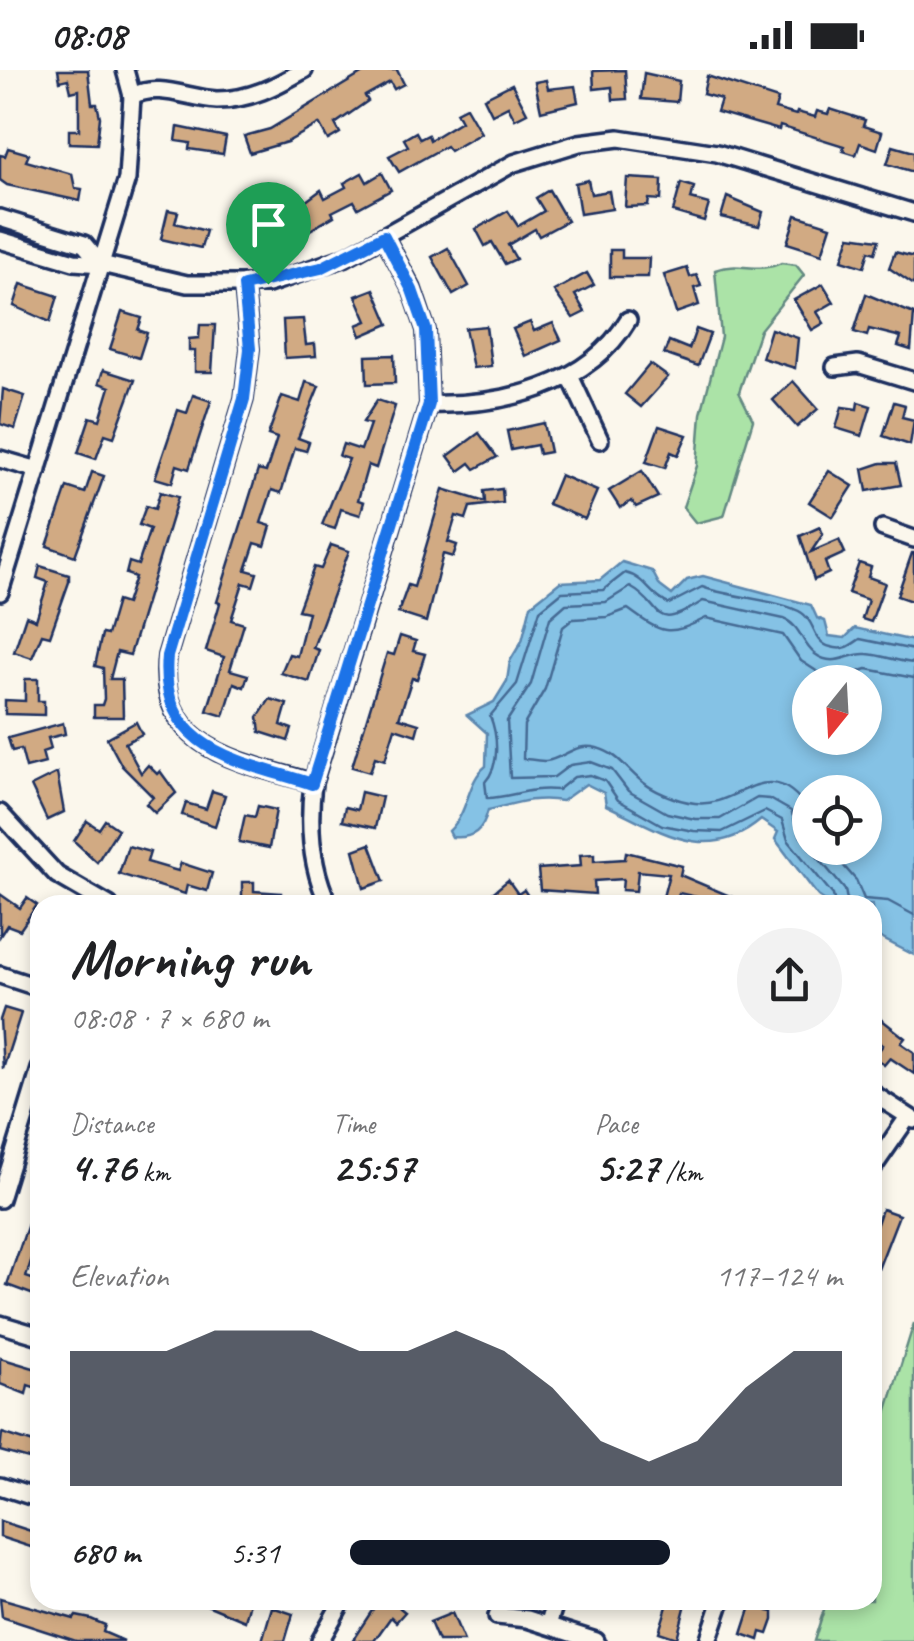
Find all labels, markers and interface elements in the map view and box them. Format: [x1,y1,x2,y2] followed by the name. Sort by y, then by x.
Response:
[50,12,126,59] text: 08:08
[226,182,311,285] pin
[241,197,296,252] icon: arrive
[792,665,882,755] north arrow
[792,665,882,865] map controls
[792,775,882,865] button: locate
[70,924,310,994] text: Morning run
[737,928,842,1033] button: share
[70,997,268,1038] text: 08:08 · 7 × 680 m
[70,1106,154,1141] text: Distance
[332,1106,375,1141] text: Time
[595,1106,638,1141] text: Pace
[70,1141,136,1194] text: 4.76
[332,1141,415,1194] text: 25:57
[595,1141,659,1194] text: 5:27
[136,1154,170,1189] text: km
[659,1154,702,1189] text: /km
[70,1255,168,1296] text: Elevation
[716,1255,842,1296] text: 117–124 m
[70,1532,140,1573] text: 680 m
[230,1532,280,1573] text: 5:31

